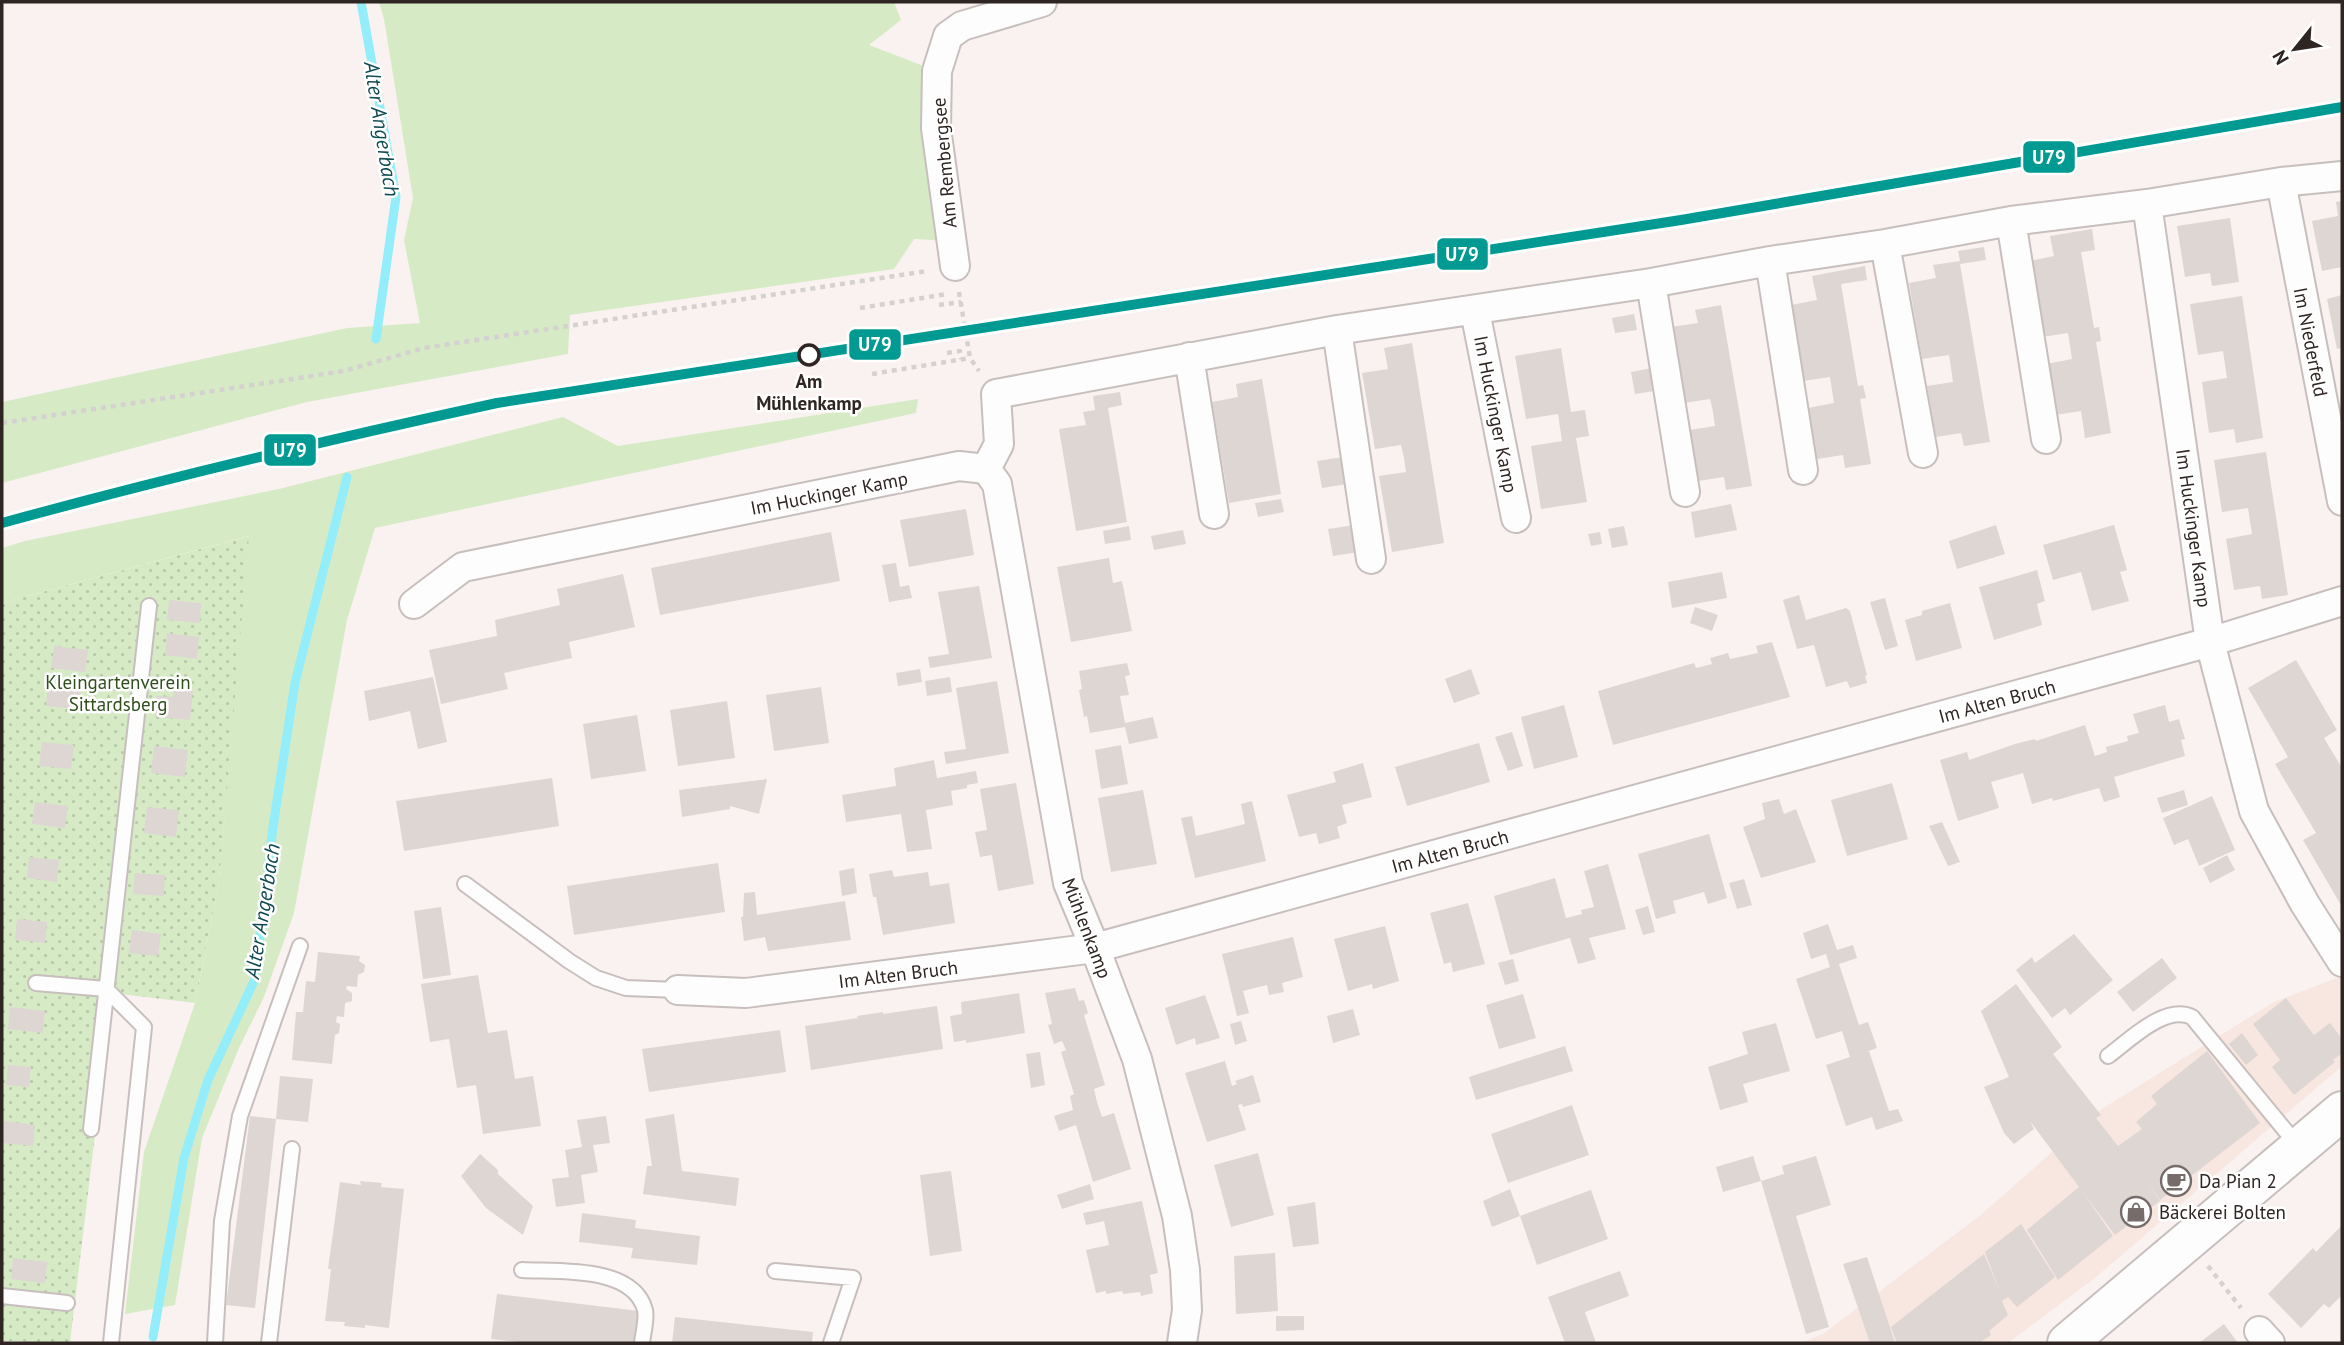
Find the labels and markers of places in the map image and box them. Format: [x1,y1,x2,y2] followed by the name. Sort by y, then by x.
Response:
[798,344,820,366] marker: Am Mühlenkamp
[756,369,862,415] place label: Am Mühlenkamp
[2159,1164,2193,1198] cafe icon: Da Pian 2
[2199,1169,2277,1193] place label: Da Pian 2
[2119,1195,2153,1229] shop icon: Bäckerei Bolten
[2159,1200,2286,1224] place label: Bäckerei Bolten

